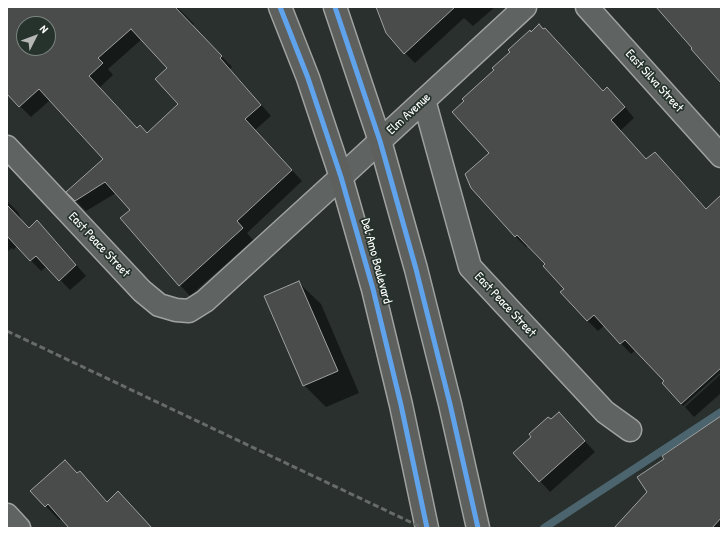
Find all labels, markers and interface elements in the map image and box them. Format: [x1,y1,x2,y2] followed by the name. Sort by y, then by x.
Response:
[16,16,56,56] north arrow
[37,22,51,35] text: N
[622,46,686,116] street label: East Silva Street
[384,90,434,138] street label: Elm Avenue
[65,209,133,281] street label: East Peace Street
[357,217,395,305] street label: Del Amo Boulevard
[471,269,539,341] street label: East Peace Street

